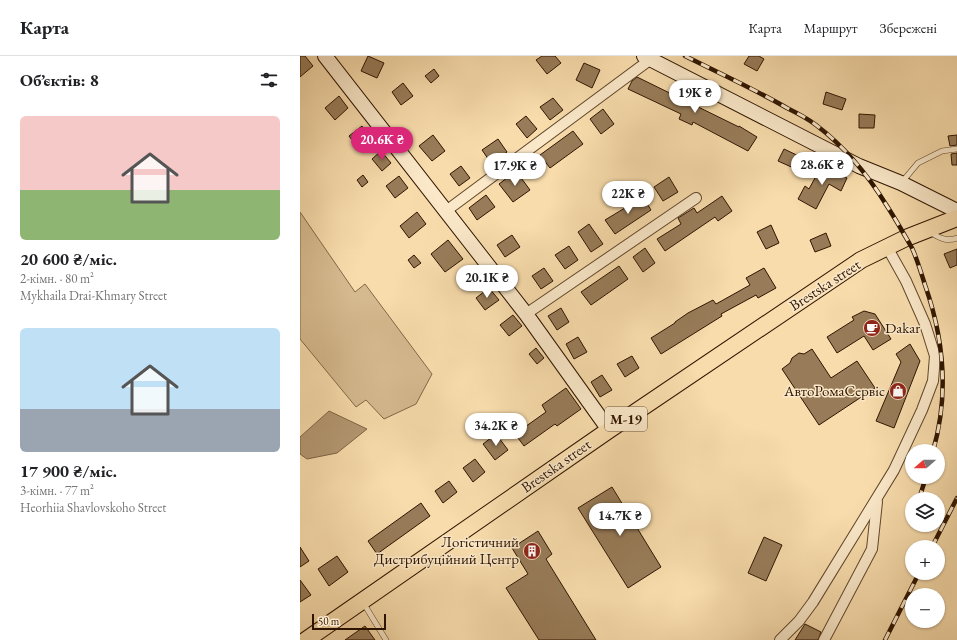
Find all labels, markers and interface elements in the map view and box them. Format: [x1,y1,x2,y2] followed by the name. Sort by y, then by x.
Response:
[20,15,69,40] text: Карта
[748,19,782,37] text: Карта
[804,19,858,37] text: Маршрут
[880,19,937,37] text: Збережені
[20,69,99,91] text: Об’єктів: 8
[258,69,280,91] icon: filters
[667,80,723,114] pin: 19K ₴
[678,84,712,101] text: 19K ₴
[345,127,419,161] pin: 20.6K ₴
[360,131,404,148] text: 20.6K ₴
[114,142,186,214] icon: home
[785,152,859,186] pin: 28.6K ₴
[478,153,552,187] pin: 17.9K ₴
[800,156,844,173] text: 28.6K ₴
[493,157,537,174] text: 17.9K ₴
[600,181,656,215] pin: 22K ₴
[611,185,645,202] text: 22K ₴
[20,248,117,270] text: 20 600 ₴/міс.
[786,254,864,315] street label: Brestska street
[450,265,524,299] pin: 20.1K ₴
[465,269,509,286] text: 20.1K ₴
[20,270,94,287] text: 2-кімн. · 80 m²
[20,287,167,304] text: Mykhaila Drai-Khmary Street
[862,318,882,338] cafe icon: Dakar
[885,318,920,337] place label: Dakar
[114,354,186,426] icon: home
[783,381,885,400] place label: АвтоРомаСервіс
[888,381,908,401] shop icon: АвтоРомаСервіс
[605,407,647,431] road number: М-19
[459,413,533,447] pin: 34.2K ₴
[474,417,518,434] text: 34.2K ₴
[517,434,595,497] street label: Brestska street
[905,444,945,484] north arrow
[905,444,945,628] map controls
[20,460,117,482] text: 17 900 ₴/міс.
[20,482,94,499] text: 3-кімн. · 77 m²
[905,492,945,532] button: layers
[20,499,166,516] text: Heorhiia Shavlovskoho Street
[583,503,657,537] pin: 14.7K ₴
[598,507,642,524] text: 14.7K ₴
[374,532,519,568] place label: Логістичний Дистрибуційний Центр
[905,540,945,580] button: +
[522,541,542,561] building icon: Логістичний Дистрибуційний Центр
[905,588,945,628] button: −
[312,612,386,631] scale bar
[318,614,339,628] text: 50 m

